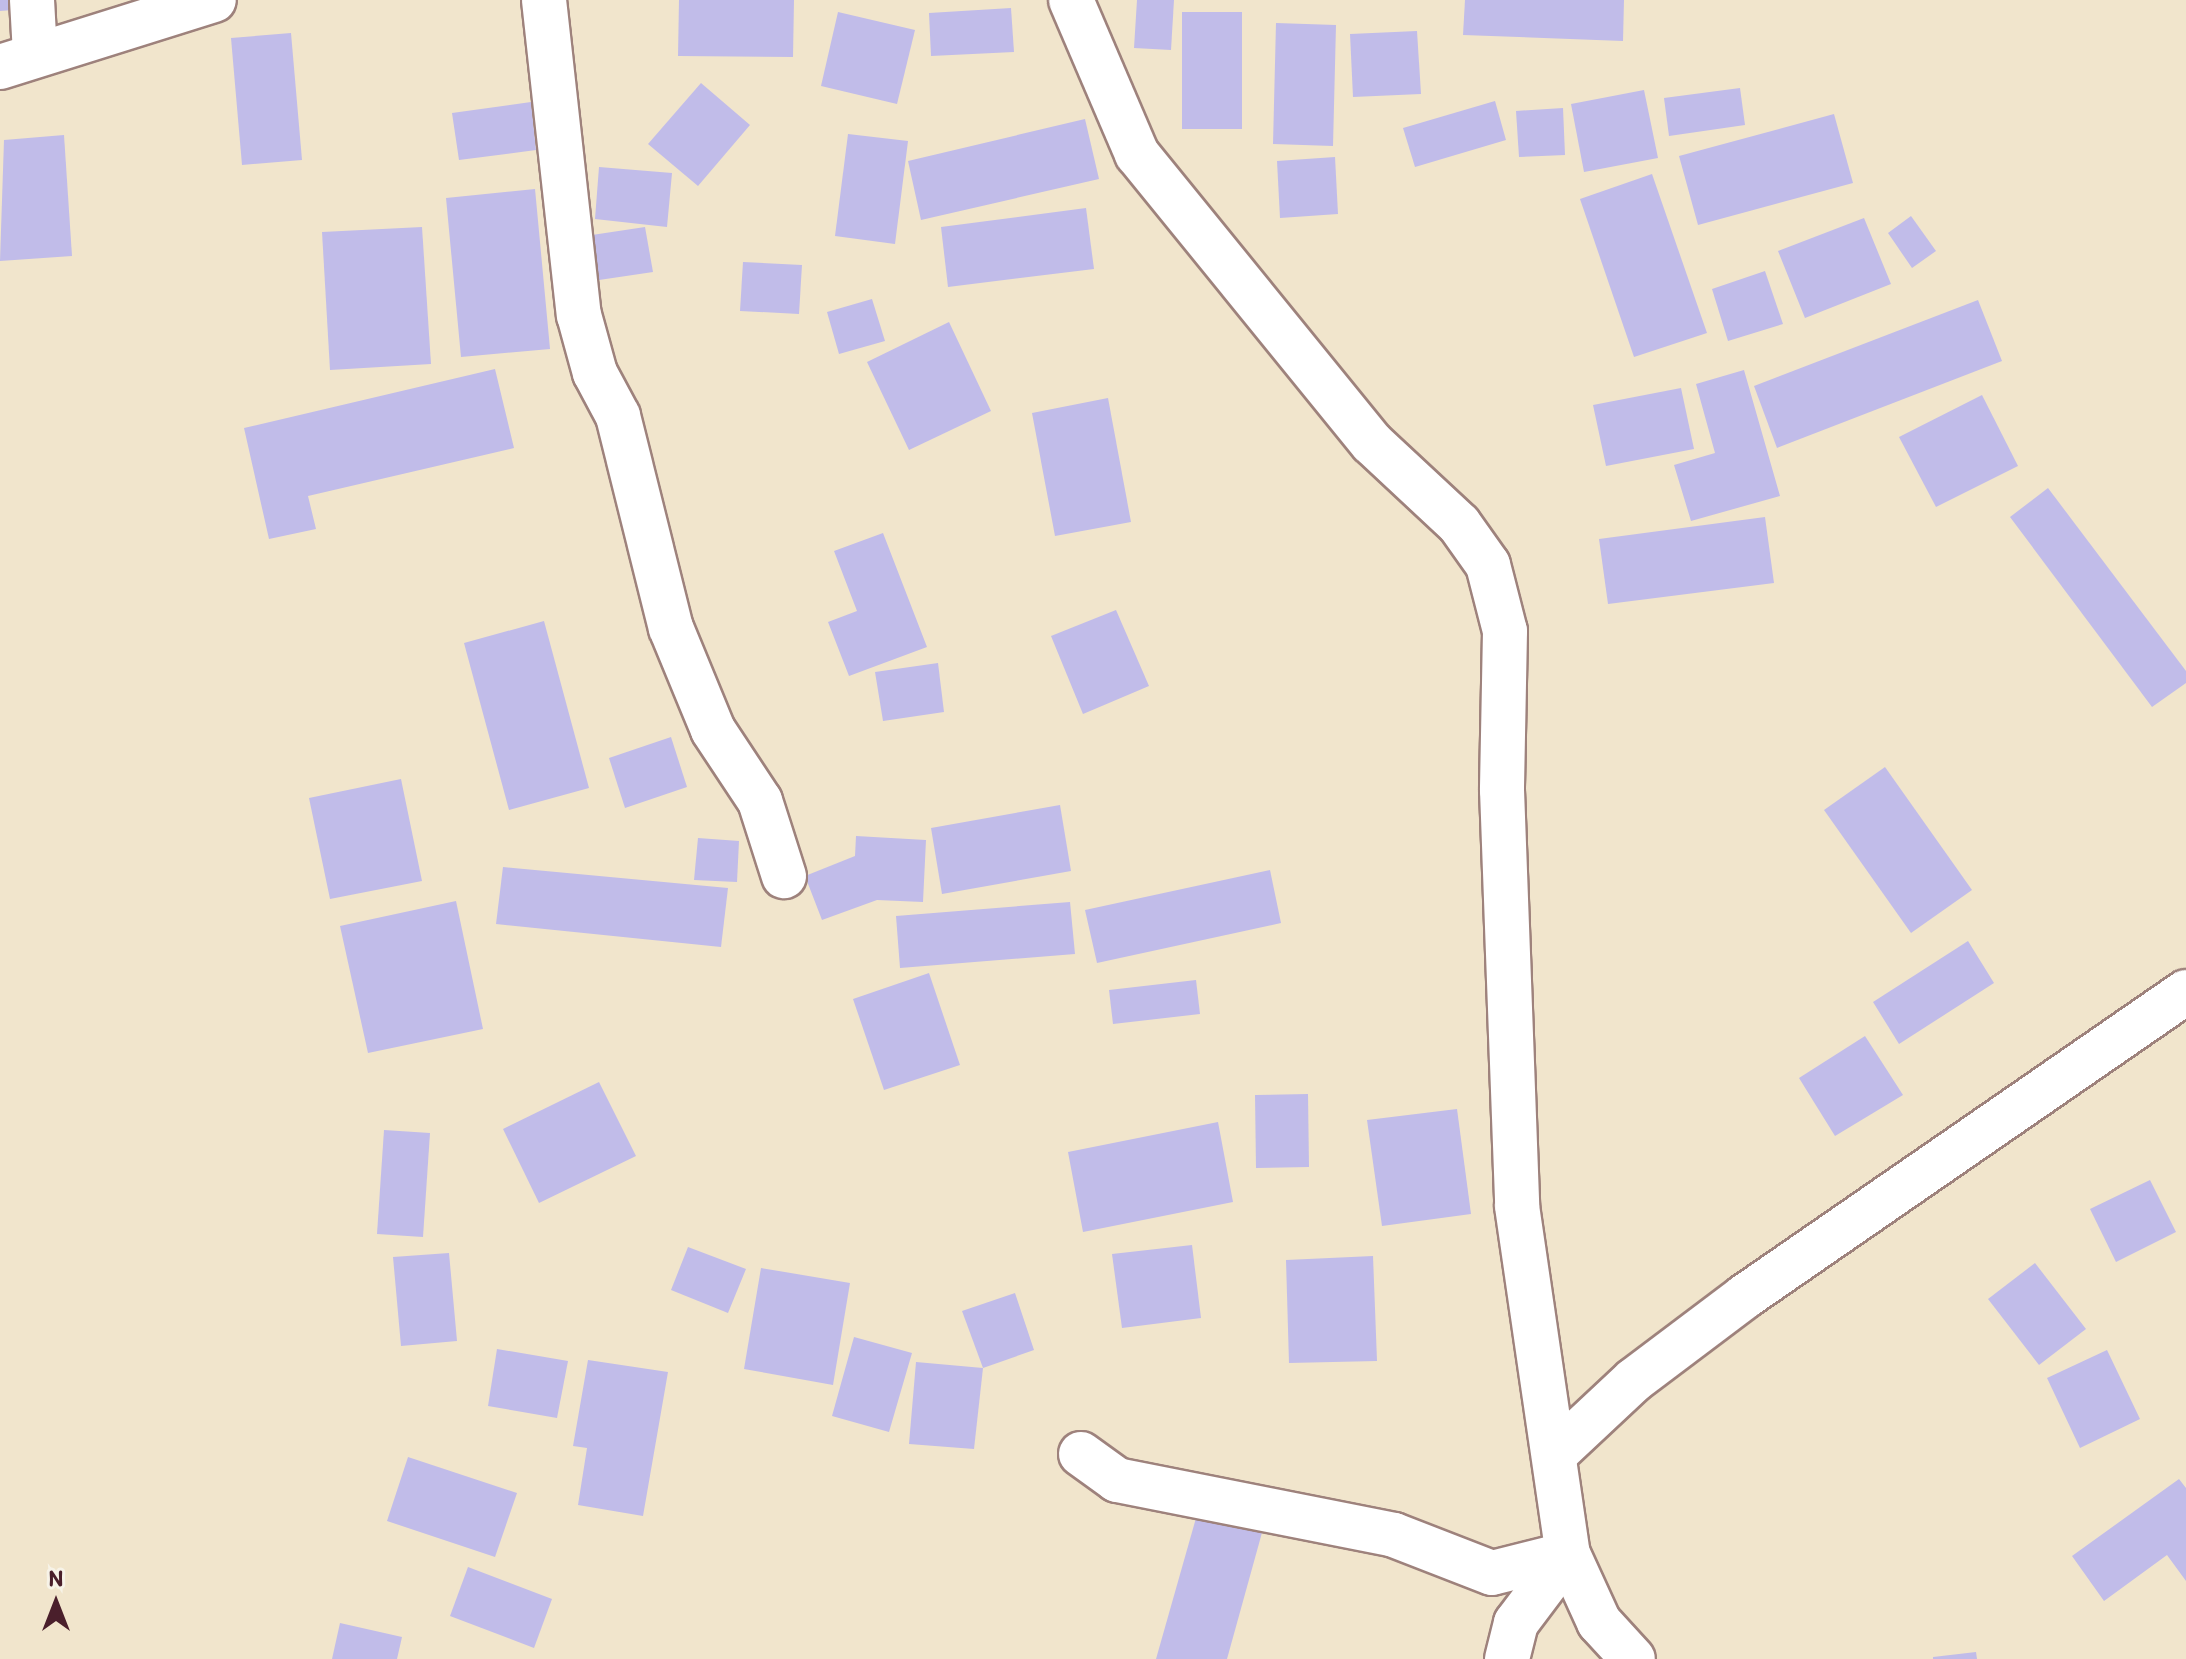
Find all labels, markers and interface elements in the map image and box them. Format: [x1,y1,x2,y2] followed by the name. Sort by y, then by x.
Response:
[16,1563,96,1643] north arrow
[49,1565,63,1592] text: N

